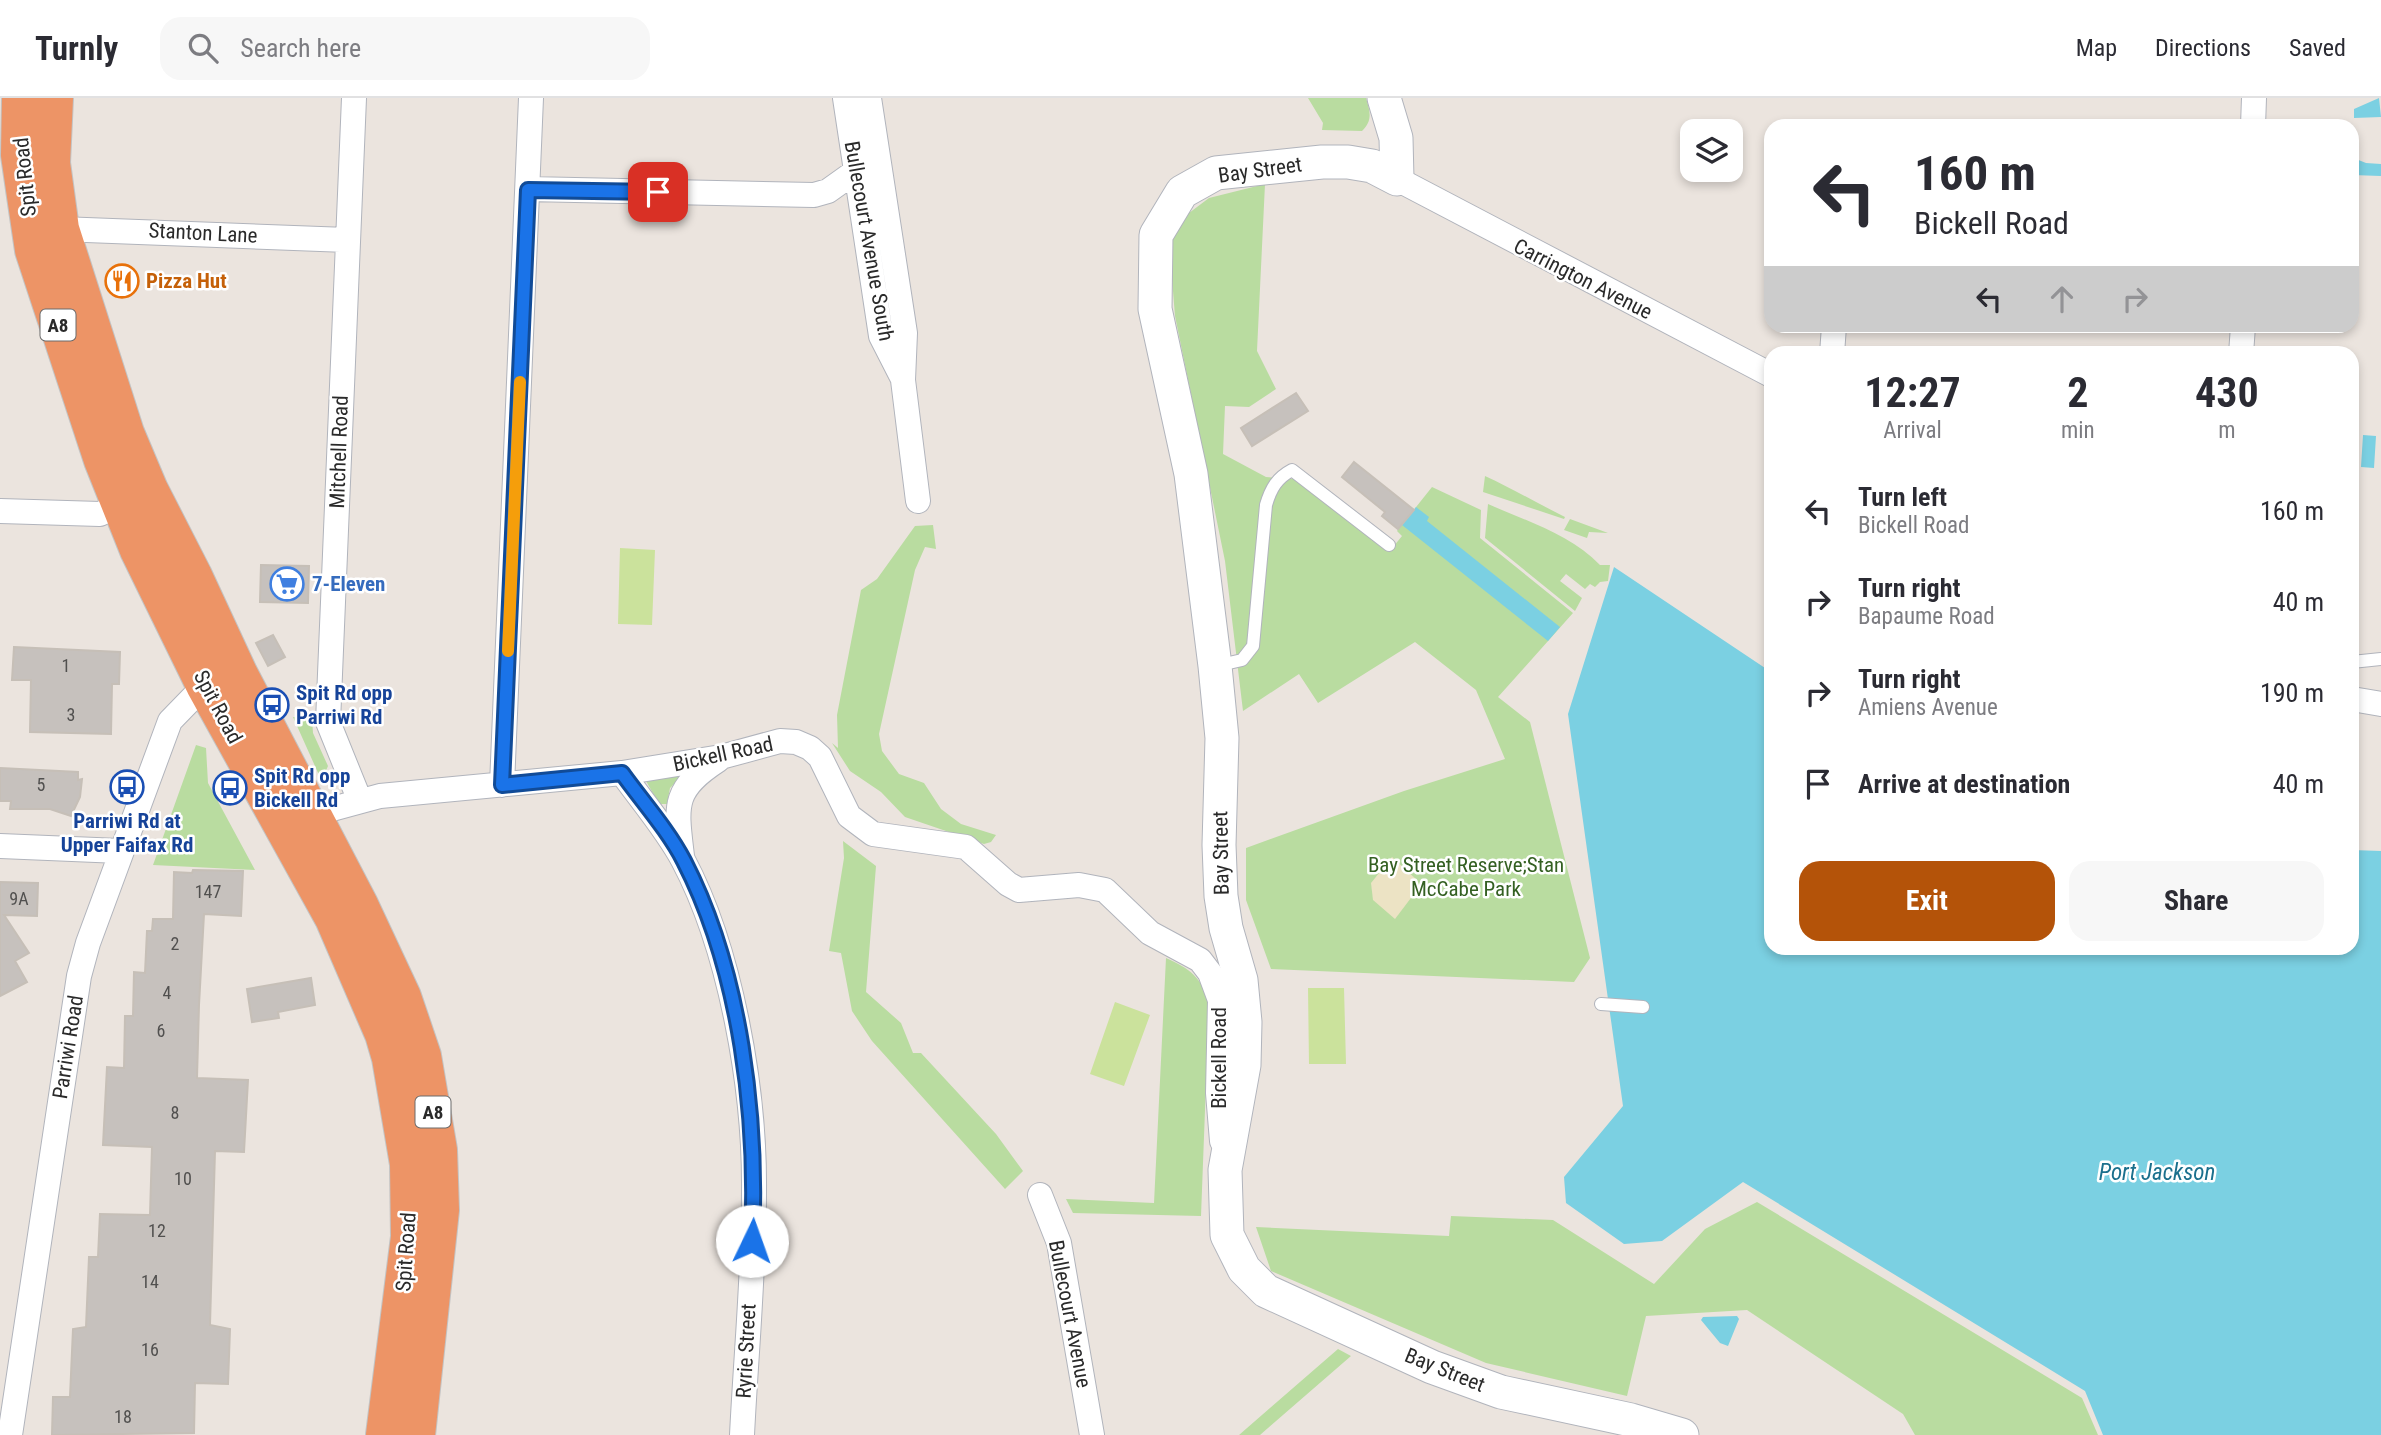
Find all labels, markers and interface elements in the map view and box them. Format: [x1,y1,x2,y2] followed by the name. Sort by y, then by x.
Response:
[160,17,650,80] search box
[35,29,118,68] text: Turnly
[184,29,222,67] icon: search
[240,33,361,63] text: Search here
[2076,34,2117,62] text: Map
[2155,34,2251,62] text: Directions
[2289,34,2346,62] text: Saved
[1680,119,1743,182] map controls
[1680,119,1743,182] button: layers
[9,136,41,218] street label: Spit Road
[840,139,898,343] street label: Bullecourt Avenue South
[1914,145,2036,202] text: 160 m
[1799,147,1890,238] icon: left
[1217,152,1303,188] street label: Bay Street
[628,162,688,222] pin
[639,173,677,211] icon: arrive
[1914,204,2069,242] text: Bickell Road
[148,218,258,248] street label: Stanton Lane
[1510,234,1656,324] street label: Carrington Avenue
[103,262,141,300] restaurant icon: Pizza Hut
[146,269,227,293] place label: Pizza Hut
[1970,280,2008,318] icon: left
[2043,280,2081,318] icon: ahead
[2116,280,2154,318] icon: right
[41,310,76,341] road number: A8
[1864,368,1961,417] text: 12:27
[2067,368,2088,417] text: 2
[2195,368,2259,417] text: 430
[325,395,353,509] street label: Mitchell Road
[1883,417,1942,444] text: Arrival
[2061,417,2095,444] text: min
[2218,417,2235,444] text: m
[1858,482,1947,512] text: Turn left
[1799,492,1837,530] icon: left
[2260,496,2324,526] text: 160 m
[1858,512,1969,539] text: Bickell Road
[268,565,306,603] supermarket icon: 7-Eleven
[312,572,385,596] place label: 7-Eleven
[1858,573,1960,603] text: Turn right
[1799,583,1837,621] icon: right
[2273,587,2324,617] text: 40 m
[1858,603,1995,630] text: Bapaume Road
[62,655,70,676] house number: 1
[1858,664,1960,694] text: Turn right
[189,666,247,748] street label: Spit Road
[1799,674,1837,712] icon: right
[2260,678,2324,708] text: 190 m
[296,681,392,729] place label: Spit Rd opp Parriwi Rd
[253,686,291,724] bus stop icon: Spit Rd opp Parriwi Rd
[1858,694,1998,721] text: Amiens Avenue
[67,704,75,725] house number: 3
[671,732,775,776] street label: Bickell Road
[254,764,350,812] place label: Spit Rd opp Bickell Rd
[1799,765,1837,803] icon: arrive
[108,768,146,806] bus stop icon: Parriwi Rd at Upper Faifax Rd
[211,769,249,807] bus stop icon: Spit Rd opp Bickell Rd
[1858,769,2070,799] text: Arrive at destination
[2273,769,2324,799] text: 40 m
[37,774,46,795] house number: 5
[61,809,193,857] place label: Parriwi Rd at Upper Faifax Rd
[1208,811,1234,895] street label: Bay Street
[1368,853,1564,901] park label: Bay Street Reserve;Stan McCabe Park
[1799,861,2055,941] button: Exit
[2069,861,2324,941] button: Share
[195,881,221,902] house number: 147
[9,888,29,909] house number: 9A
[171,933,180,954] house number: 2
[163,982,172,1003] house number: 4
[48,993,88,1101] street label: Parriwi Road
[1207,1007,1231,1109] street label: Bickell Road
[157,1020,165,1041] house number: 6
[416,1096,450,1128] road number: A8
[171,1102,179,1123] house number: 8
[2099,1159,2215,1186] water label: Port Jackson
[174,1168,192,1189] house number: 10
[715,1204,789,1278] position arrow
[391,1212,421,1292] street label: Spit Road
[148,1220,166,1241] house number: 12
[1044,1238,1096,1390] street label: Bullecourt Avenue
[141,1271,159,1292] house number: 14
[732,1303,760,1399] street label: Ryrie Street
[141,1339,159,1360] house number: 16
[1401,1343,1489,1397] street label: Bay Street
[114,1406,132,1427] house number: 18

